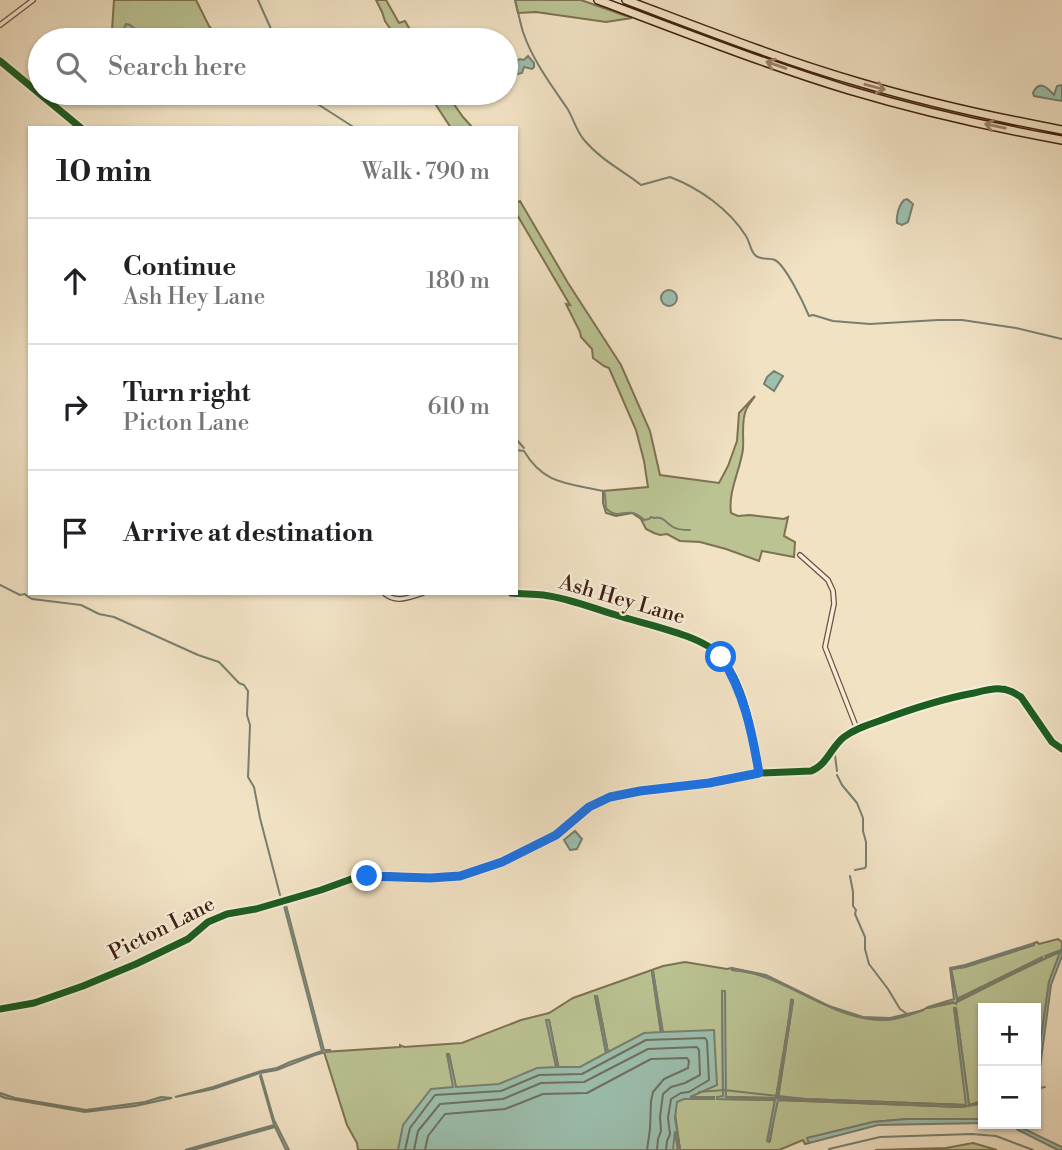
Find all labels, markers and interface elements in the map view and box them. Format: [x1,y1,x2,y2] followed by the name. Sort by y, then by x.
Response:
[28,28,518,105] search box
[52,48,90,86] icon: search
[108,51,247,83] text: Search here
[766,58,788,71] one-way arrow
[864,81,886,94] one-way arrow
[984,119,1007,133] one-way arrow
[56,153,151,191] text: 10 min
[362,158,490,186] text: Walk · 790 m
[123,251,236,283] text: Continue
[56,262,94,300] icon: ahead
[426,267,490,295] text: 180 m
[123,283,265,311] text: Ash Hey Lane
[123,377,251,409] text: Turn right
[56,388,94,426] icon: right
[427,393,490,421] text: 610 m
[123,409,249,437] text: Picton Lane
[56,514,94,552] icon: arrive
[123,517,373,549] text: Arrive at destination
[555,569,688,630] street label: Ash Hey Lane
[705,641,736,672] route start
[351,860,382,891] route end
[105,891,219,967] street label: Picton Lane
[978,1003,1041,1129] map controls
[978,1003,1041,1066] button: +
[978,1066,1041,1129] button: −

